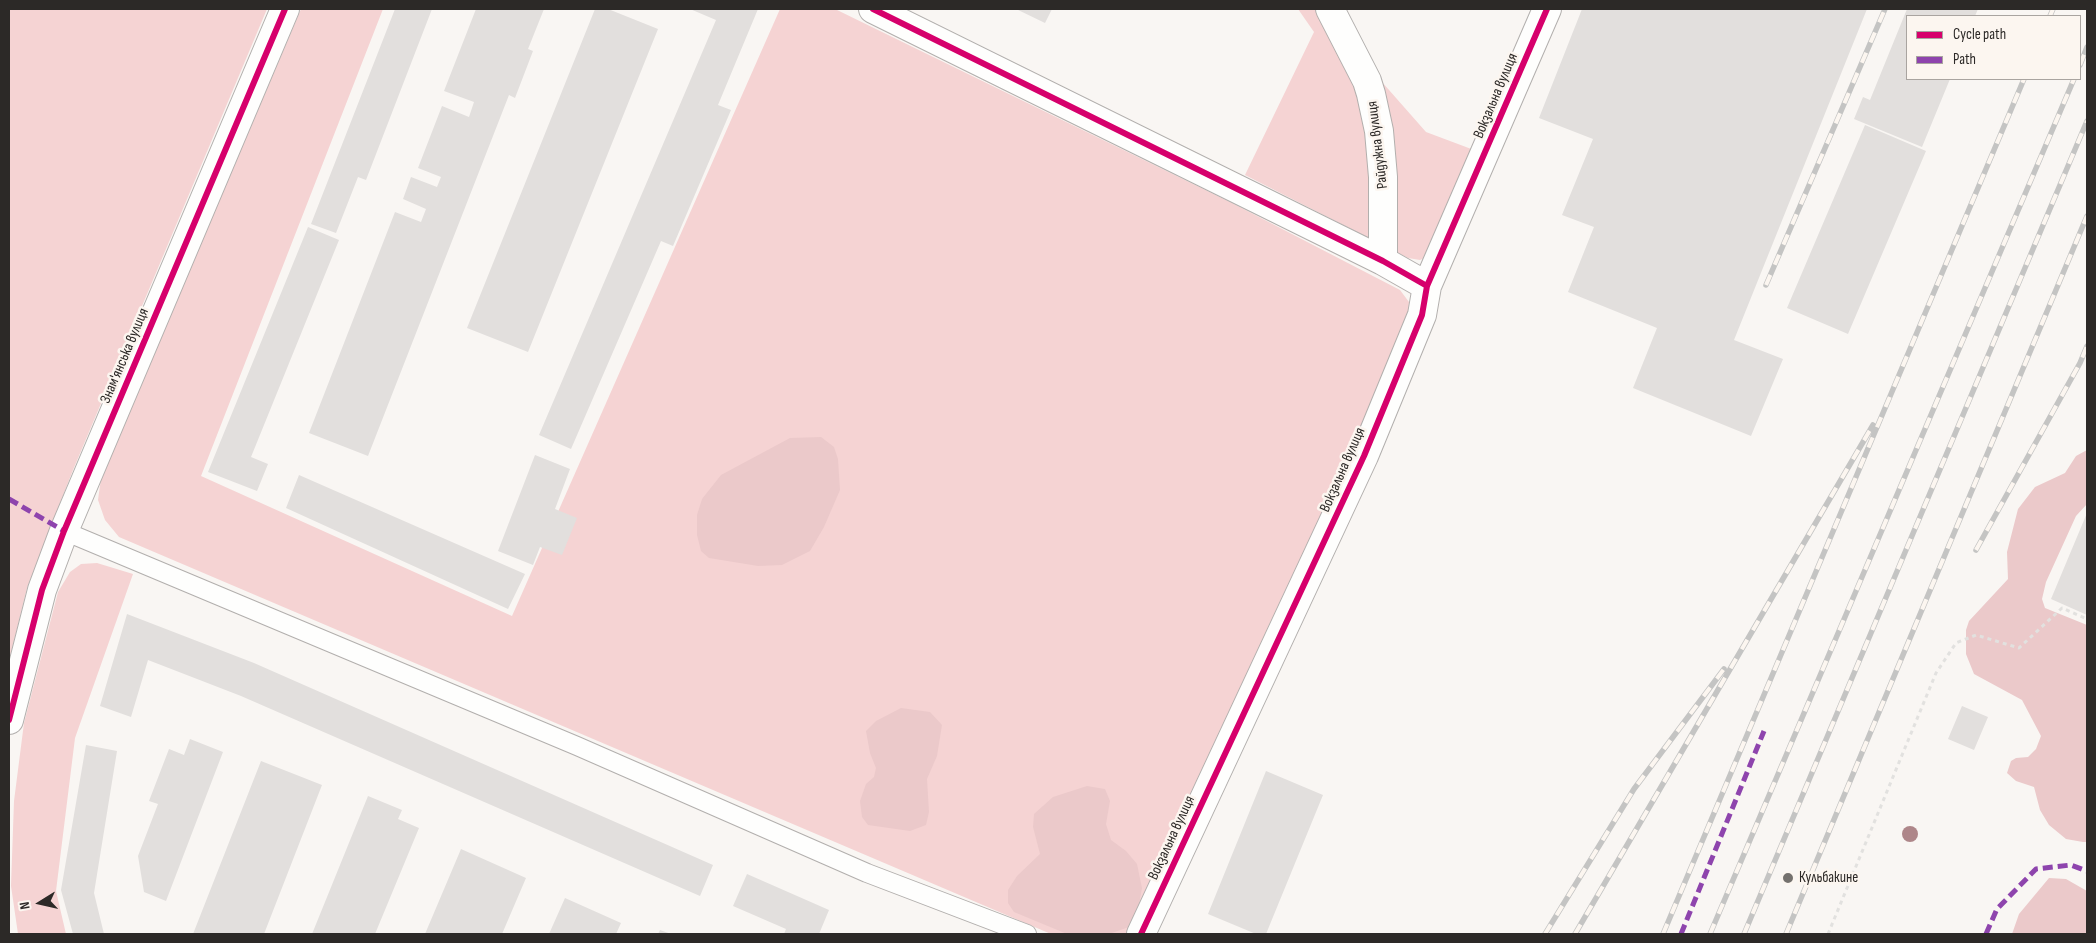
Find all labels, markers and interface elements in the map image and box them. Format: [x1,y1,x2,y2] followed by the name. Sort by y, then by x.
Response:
[1906,15,2081,80] legend
[1953,25,2006,44] text: Cycle path
[1953,50,1976,69] text: Path
[1470,51,1522,141] street label: Вокзальна вулиця
[1364,100,1392,190] street label: Райдужна вулиця
[97,306,153,406] street label: Знам'янська вулиця
[1316,425,1370,515] street label: Вокзальна вулиця
[1145,793,1199,883] street label: Вокзальна вулиця
[1799,869,1858,887] place label: Кульбакине
[1781,871,1795,885] marker: Кульбакине
[15,878,65,928] north arrow
[16,901,34,911] text: N

